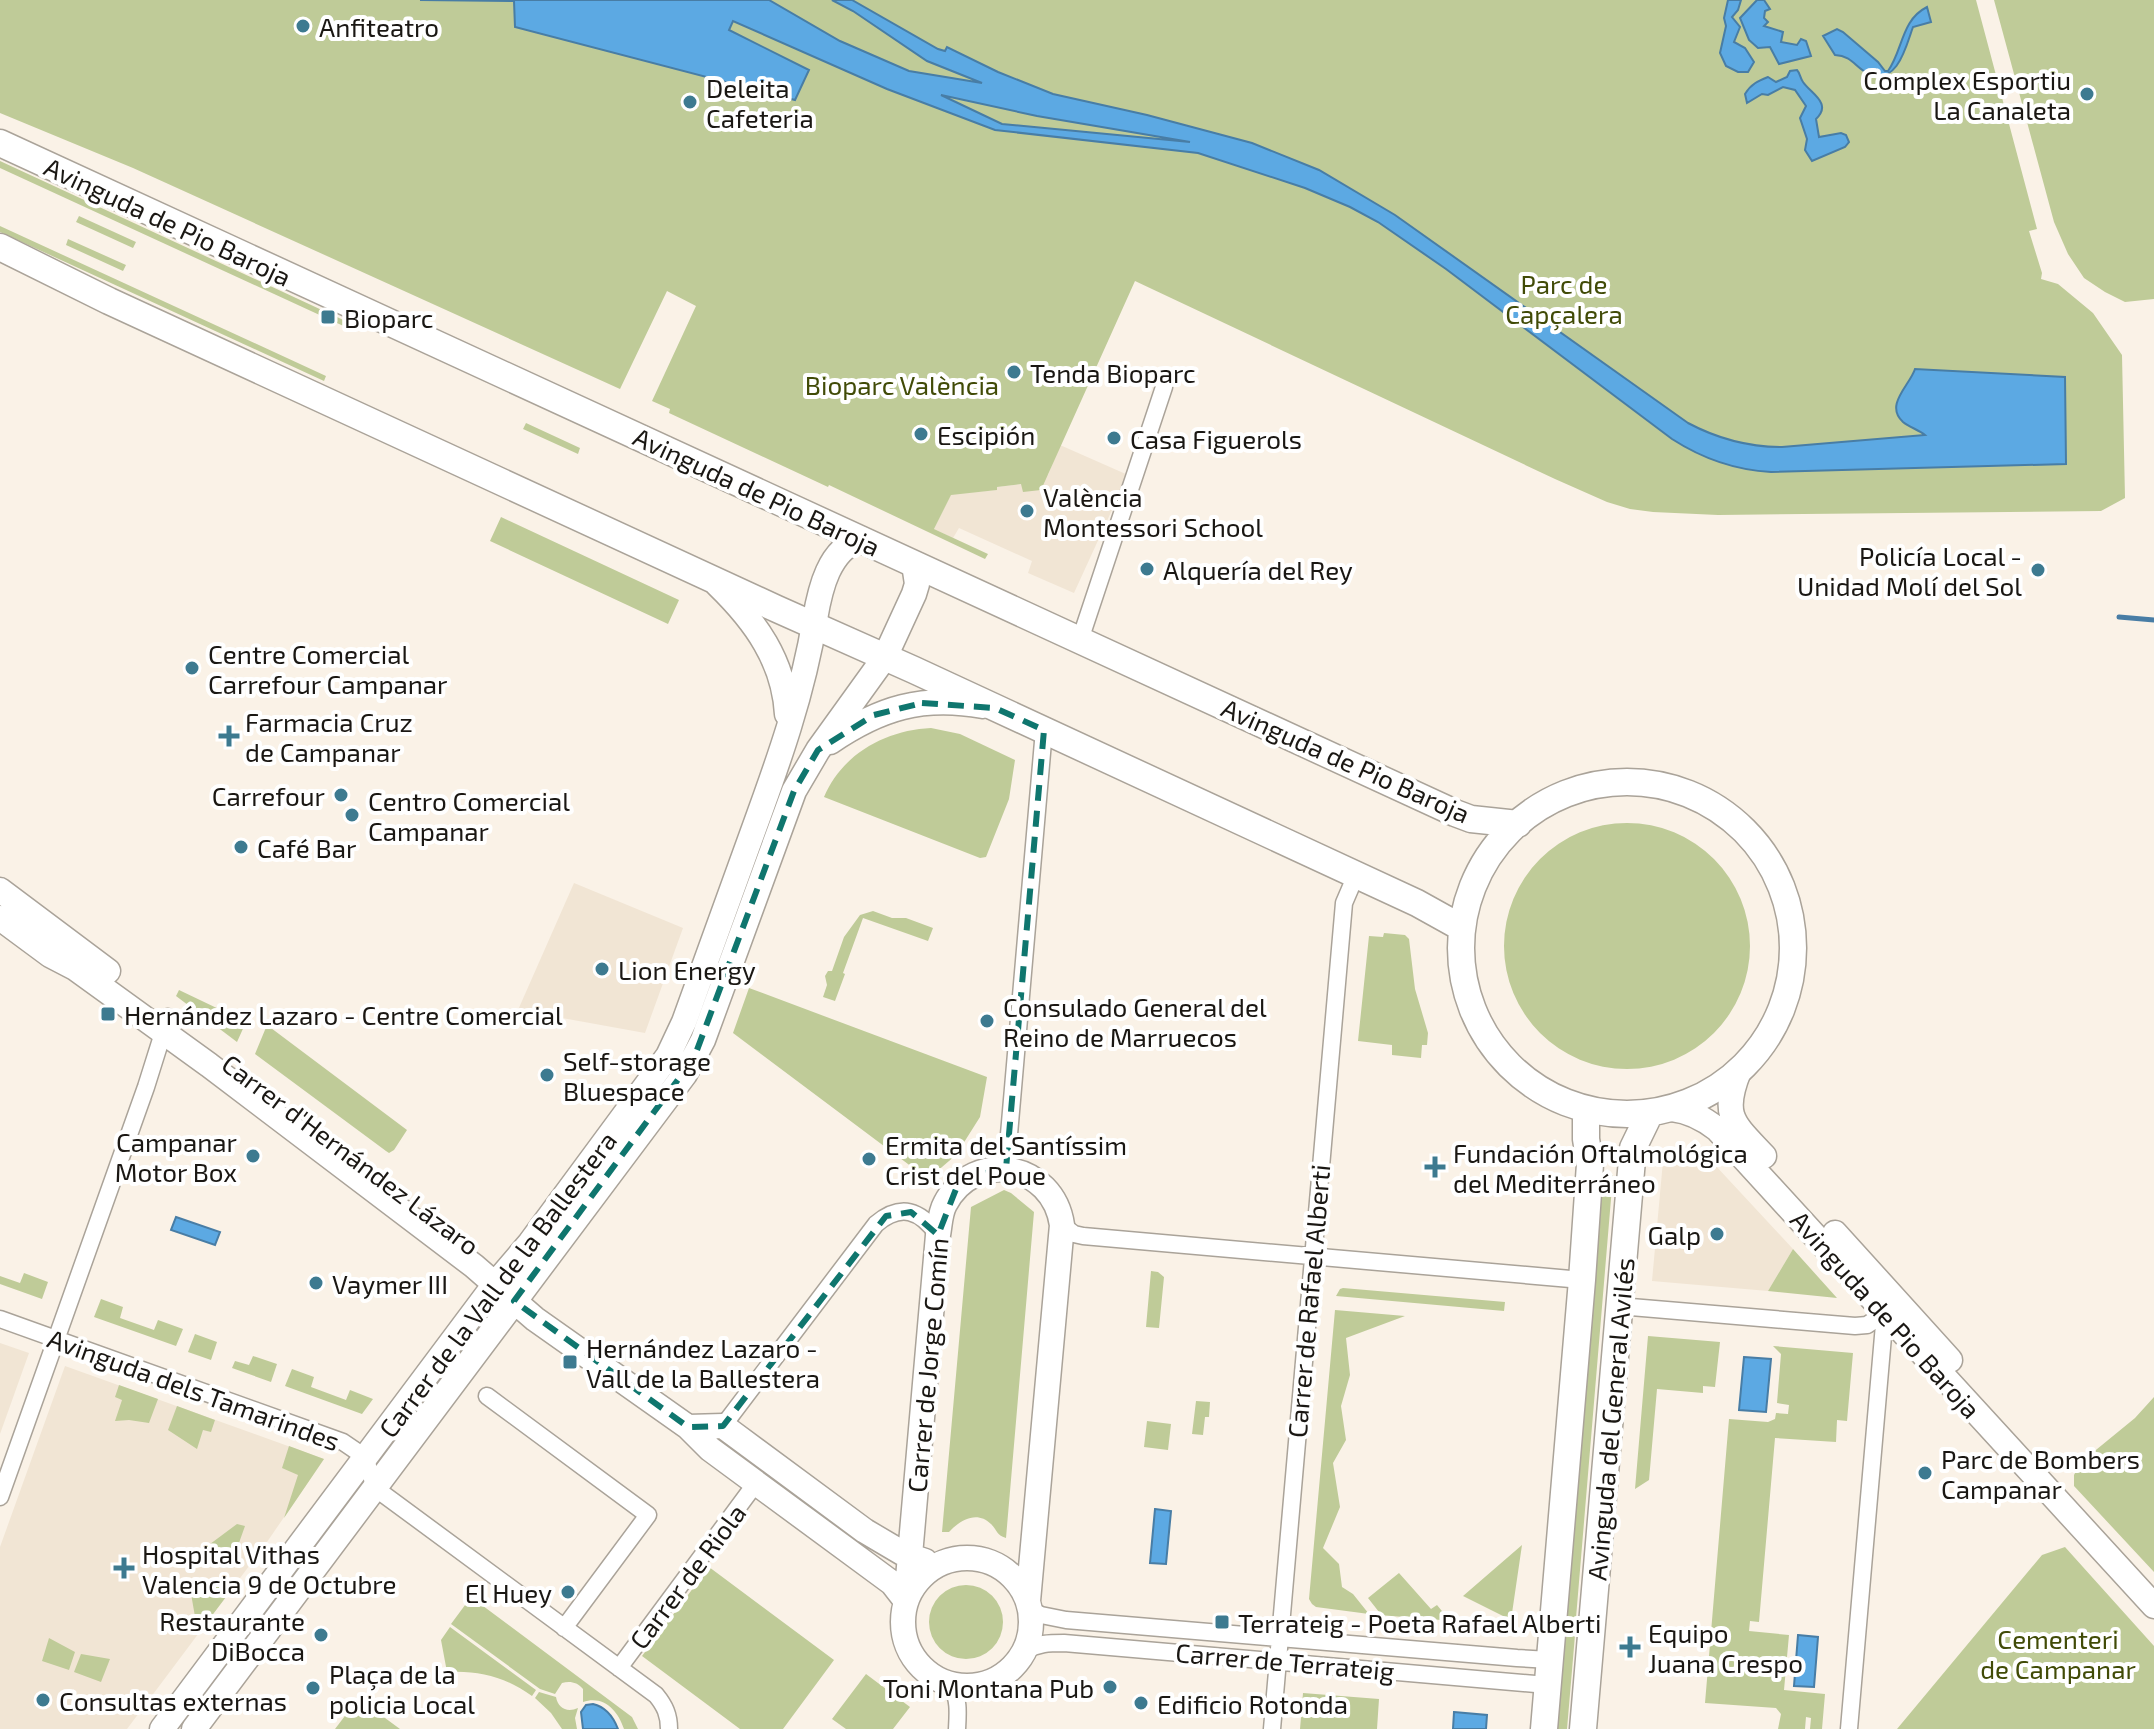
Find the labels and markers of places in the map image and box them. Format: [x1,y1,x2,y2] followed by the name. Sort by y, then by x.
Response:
[319,11,439,42] place label: Anfiteatro
[294,17,312,35] marker: Anfiteatro
[1863,64,2071,125] place label: Complex Esportiu La Canaleta
[706,72,814,133] place label: Deleita Cafeteria
[2078,85,2096,103] marker: Complex Esportiu La Canaleta
[681,93,699,111] marker: Deleita Cafeteria
[344,302,434,333] place label: Bioparc
[319,308,337,326] marker: Bioparc
[1030,357,1196,388] place label: Tenda Bioparc
[1005,363,1023,381] marker: Tenda Bioparc
[937,419,1035,450] place label: Escipión
[1130,423,1302,454] place label: Casa Figuerols
[912,425,930,443] marker: Escipión
[1105,429,1123,447] marker: Casa Figuerols
[1043,481,1263,542] place label: València Montessori School
[1018,502,1036,520] marker: València Montessori School
[1797,540,2022,601] place label: Policía Local - Unidad Molí del Sol
[1163,554,1353,585] place label: Alquería del Rey
[1138,560,1156,578] marker: Alquería del Rey
[2029,561,2047,579] marker: Policía Local - Unidad Molí del Sol
[208,638,448,699] place label: Centre Comercial Carrefour Campanar
[183,659,201,677] marker: Centre Comercial Carrefour Campanar
[245,706,413,767] place label: Farmacia Cruz de Campanar
[220,727,238,745] marker: Farmacia Cruz de Campanar
[212,780,325,811] place label: Carrefour
[368,785,570,846] place label: Centro Comercial Campanar
[332,786,350,804] marker: Carrefour
[343,806,361,824] marker: Centro Comercial Campanar
[257,832,356,863] place label: Café Bar
[232,838,250,856] marker: Café Bar
[618,954,756,985] place label: Lion Energy
[593,960,611,978] marker: Lion Energy
[1003,991,1267,1052] place label: Consulado General del Reino de Marruecos
[124,999,563,1030] place label: Hernández Lazaro - Centre Comercial
[99,1005,117,1023] marker: Hernández Lazaro - Centre Comercial
[978,1012,996,1030] marker: Consulado General del Reino de Marruecos
[563,1045,711,1106] place label: Self-storage Bluespace
[538,1066,556,1084] marker: Self-storage Bluespace
[115,1126,237,1187] place label: Campanar Motor Box
[885,1129,1127,1190] place label: Ermita del Santíssim Crist del Poue
[1453,1137,1748,1198] place label: Fundación Oftalmológica del Mediterráneo
[244,1147,262,1165] marker: Campanar Motor Box
[860,1150,878,1168] marker: Ermita del Santíssim Crist del Poue
[1424,1156,1446,1178] marker: Fundación Oftalmológica del Mediterráneo
[1648,1219,1701,1250] place label: Galp
[1708,1225,1726,1243] marker: Galp
[332,1268,448,1299] place label: Vaymer III
[307,1274,325,1292] marker: Vaymer III
[586,1332,820,1393] place label: Hernández Lazaro - Vall de la Ballestera
[561,1353,579,1371] marker: Hernández Lazaro - Vall de la Ballestera
[1941,1443,2140,1504] place label: Parc de Bombers Campanar
[1916,1464,1934,1482] marker: Parc de Bombers Campanar
[142,1538,396,1599] place label: Hospital Vithas Valencia 9 de Octubre
[113,1557,135,1579] marker: Hospital Vithas Valencia 9 de Octubre
[465,1577,552,1608] place label: El Huey
[559,1583,577,1601] marker: El Huey
[159,1605,305,1666] place label: Restaurante DiBocca
[1238,1607,1601,1638] place label: Terrateig - Poeta Rafael Alberti
[1213,1613,1231,1631] marker: Terrateig - Poeta Rafael Alberti
[1648,1617,1803,1678] place label: Equipo Juana Crespo
[312,1626,330,1644] marker: Restaurante DiBocca
[1619,1636,1641,1658] marker: Equipo Juana Crespo
[329,1658,475,1719] place label: Plaça de la policia Local
[883,1672,1094,1703] place label: Toni Montana Pub
[1101,1678,1119,1696] marker: Toni Montana Pub
[304,1679,322,1697] marker: Plaça de la policia Local
[59,1685,287,1716] place label: Consultas externas
[1157,1688,1348,1719] place label: Edificio Rotonda
[34,1691,52,1709] marker: Consultas externas
[1132,1694,1150,1712] marker: Edificio Rotonda

